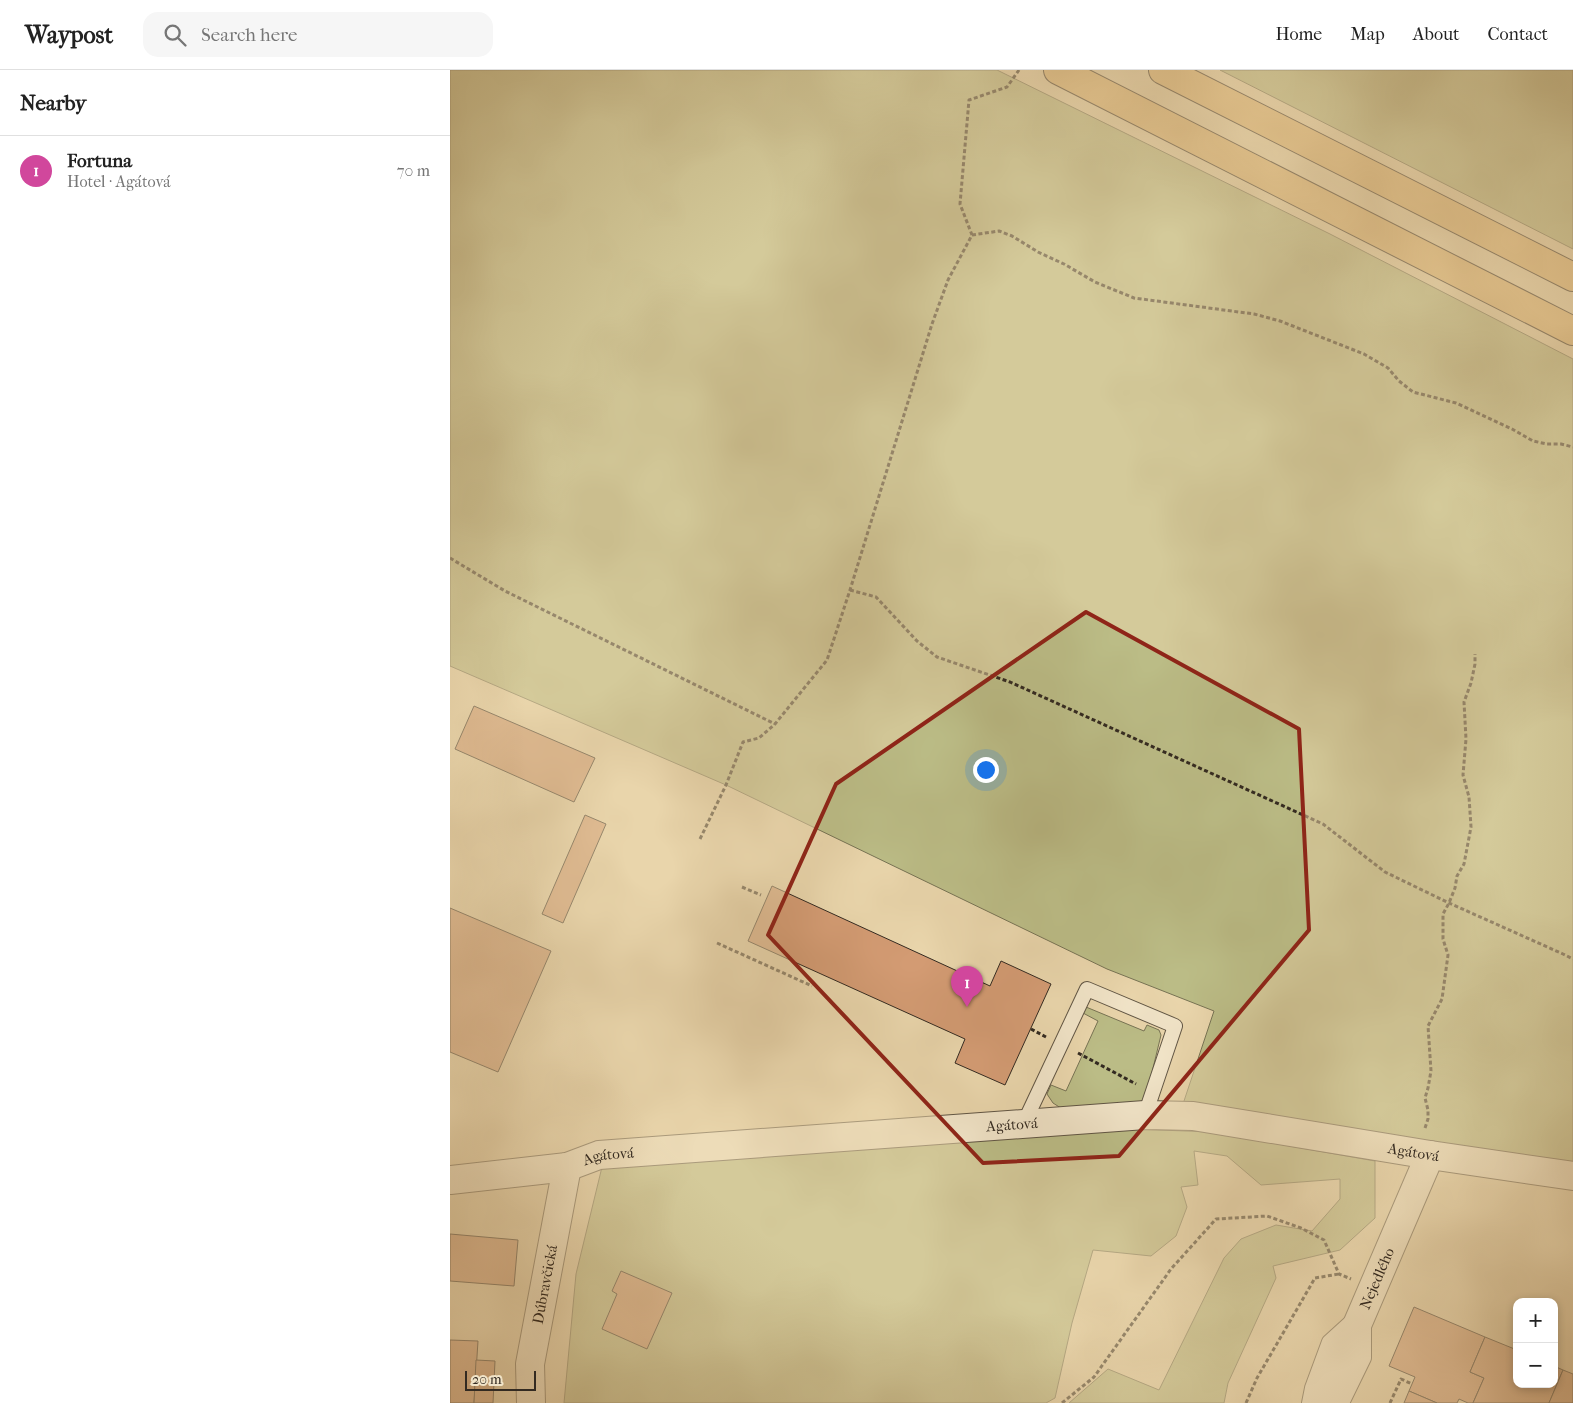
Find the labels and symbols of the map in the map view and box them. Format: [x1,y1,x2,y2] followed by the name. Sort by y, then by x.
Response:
[973,757,999,783] your location
[951,966,983,1007] pin: 1
[985,1114,1039,1136] street label: Agátová
[1386,1139,1442,1165] street label: Agátová
[579,1143,636,1170] street label: Agátová
[529,1242,561,1325] street label: Dúbravčická
[1356,1245,1398,1312] street label: Nejedlého
[465,1368,536,1391] scale bar

